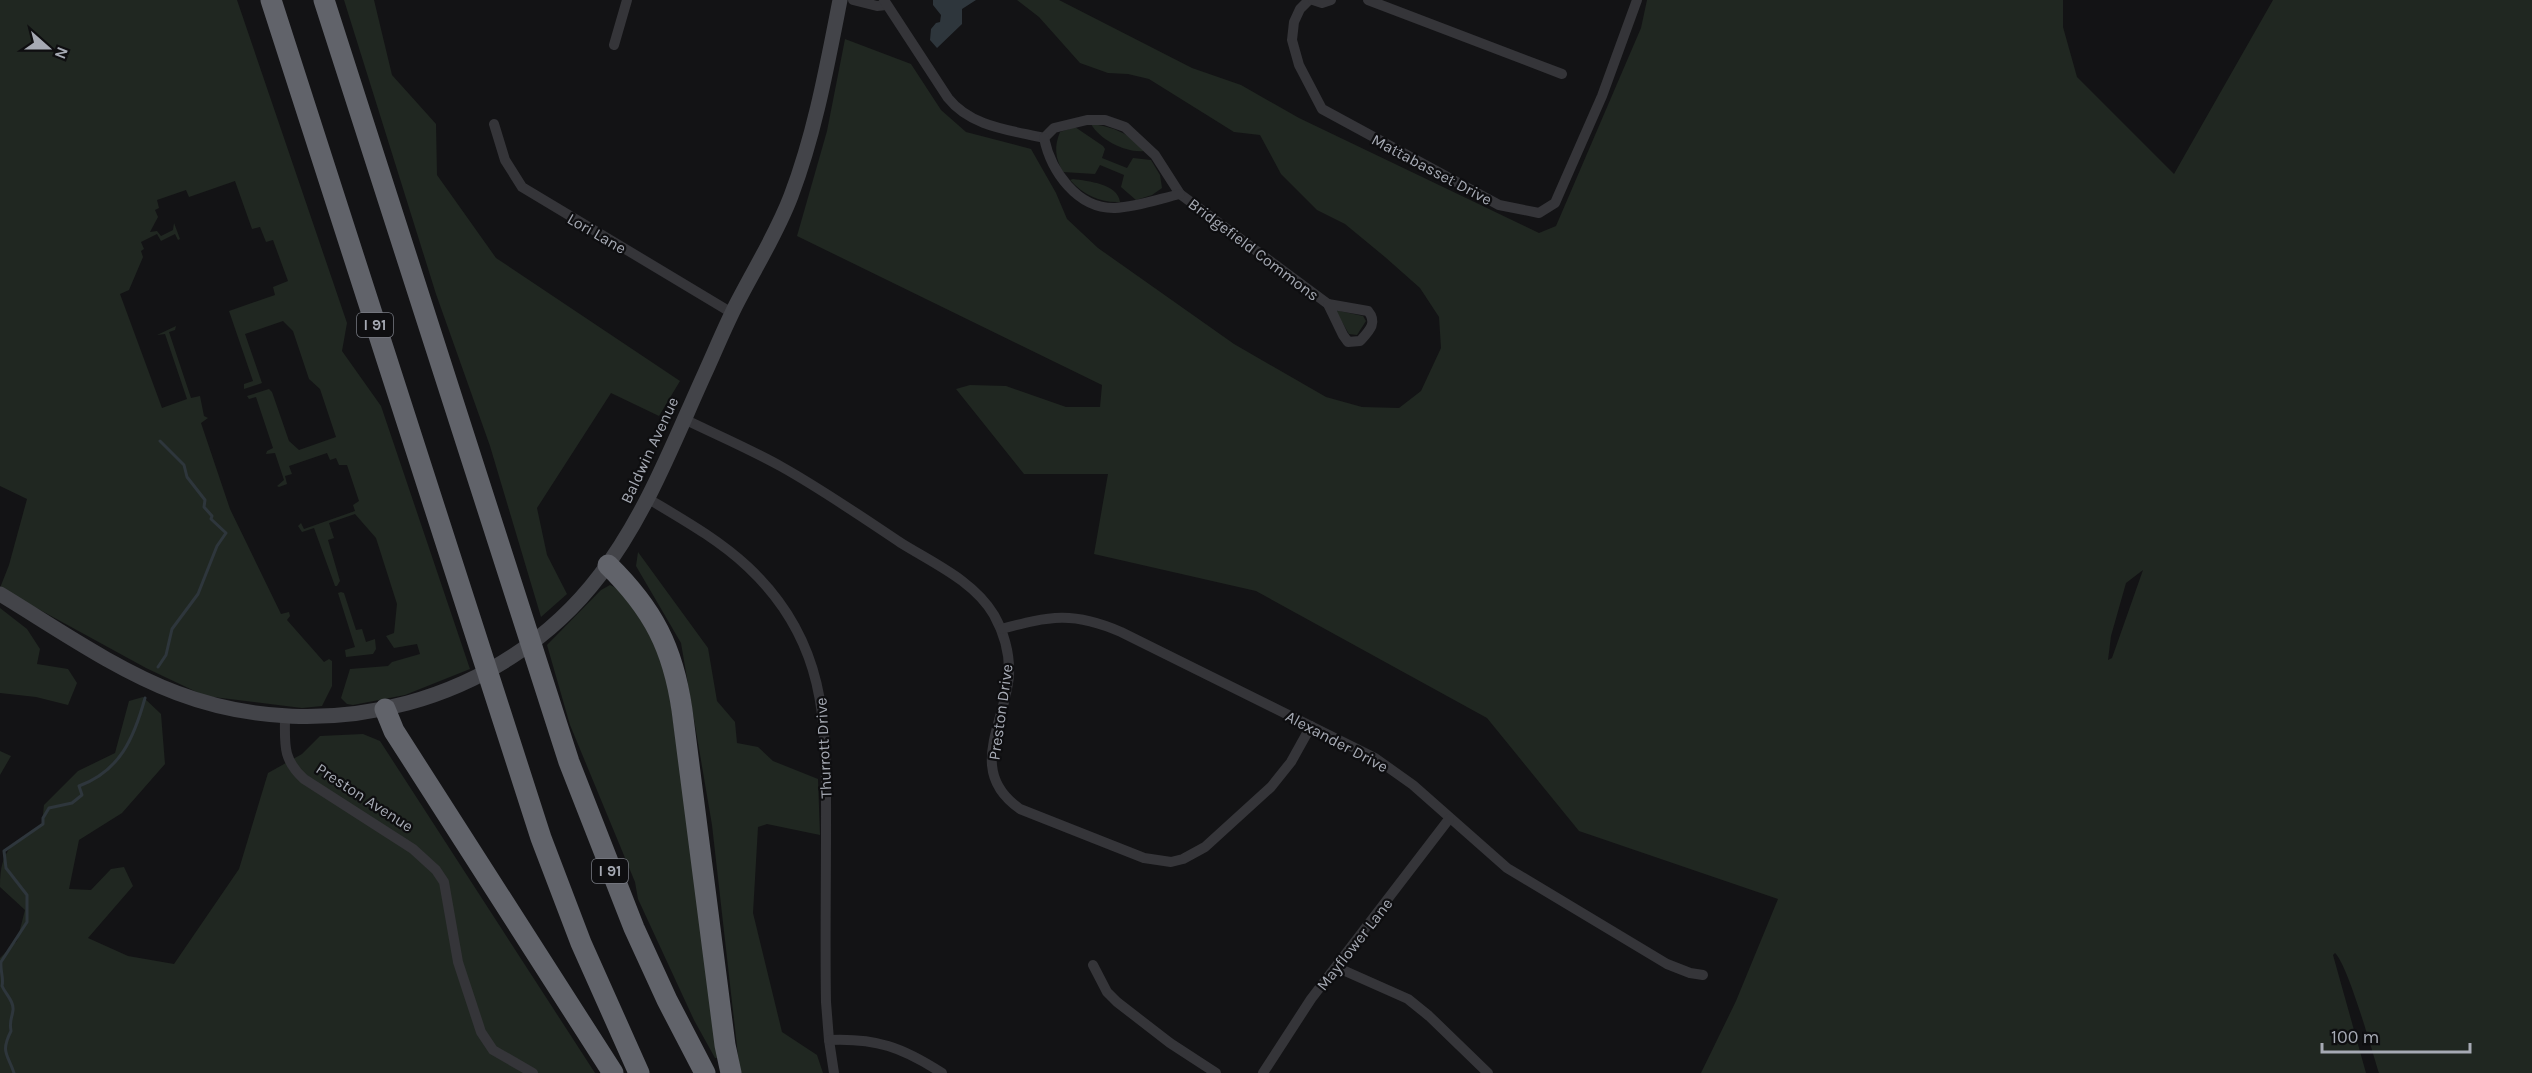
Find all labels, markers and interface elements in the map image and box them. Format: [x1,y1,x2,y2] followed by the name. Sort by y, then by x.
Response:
[18,18,78,78] north arrow
[51,44,72,62] text: N
[1368,130,1495,209] street label: Mattabasset Drive
[1185,194,1323,305] street label: Bridgefield Commons
[564,209,630,258] street label: Lori Lane
[357,313,393,337] road number: I 91
[617,394,682,506] street label: Baldwin Avenue
[984,663,1017,761] street label: Preston Drive
[811,697,836,799] street label: Thurrott Drive
[1282,706,1391,776] street label: Alexander Drive
[313,759,417,836] street label: Preston Avenue
[592,859,628,883] road number: I 91
[1312,894,1396,994] street label: Mayflower Lane
[2322,1016,2470,1054] scale bar
[2331,1026,2379,1048] text: 100 m

